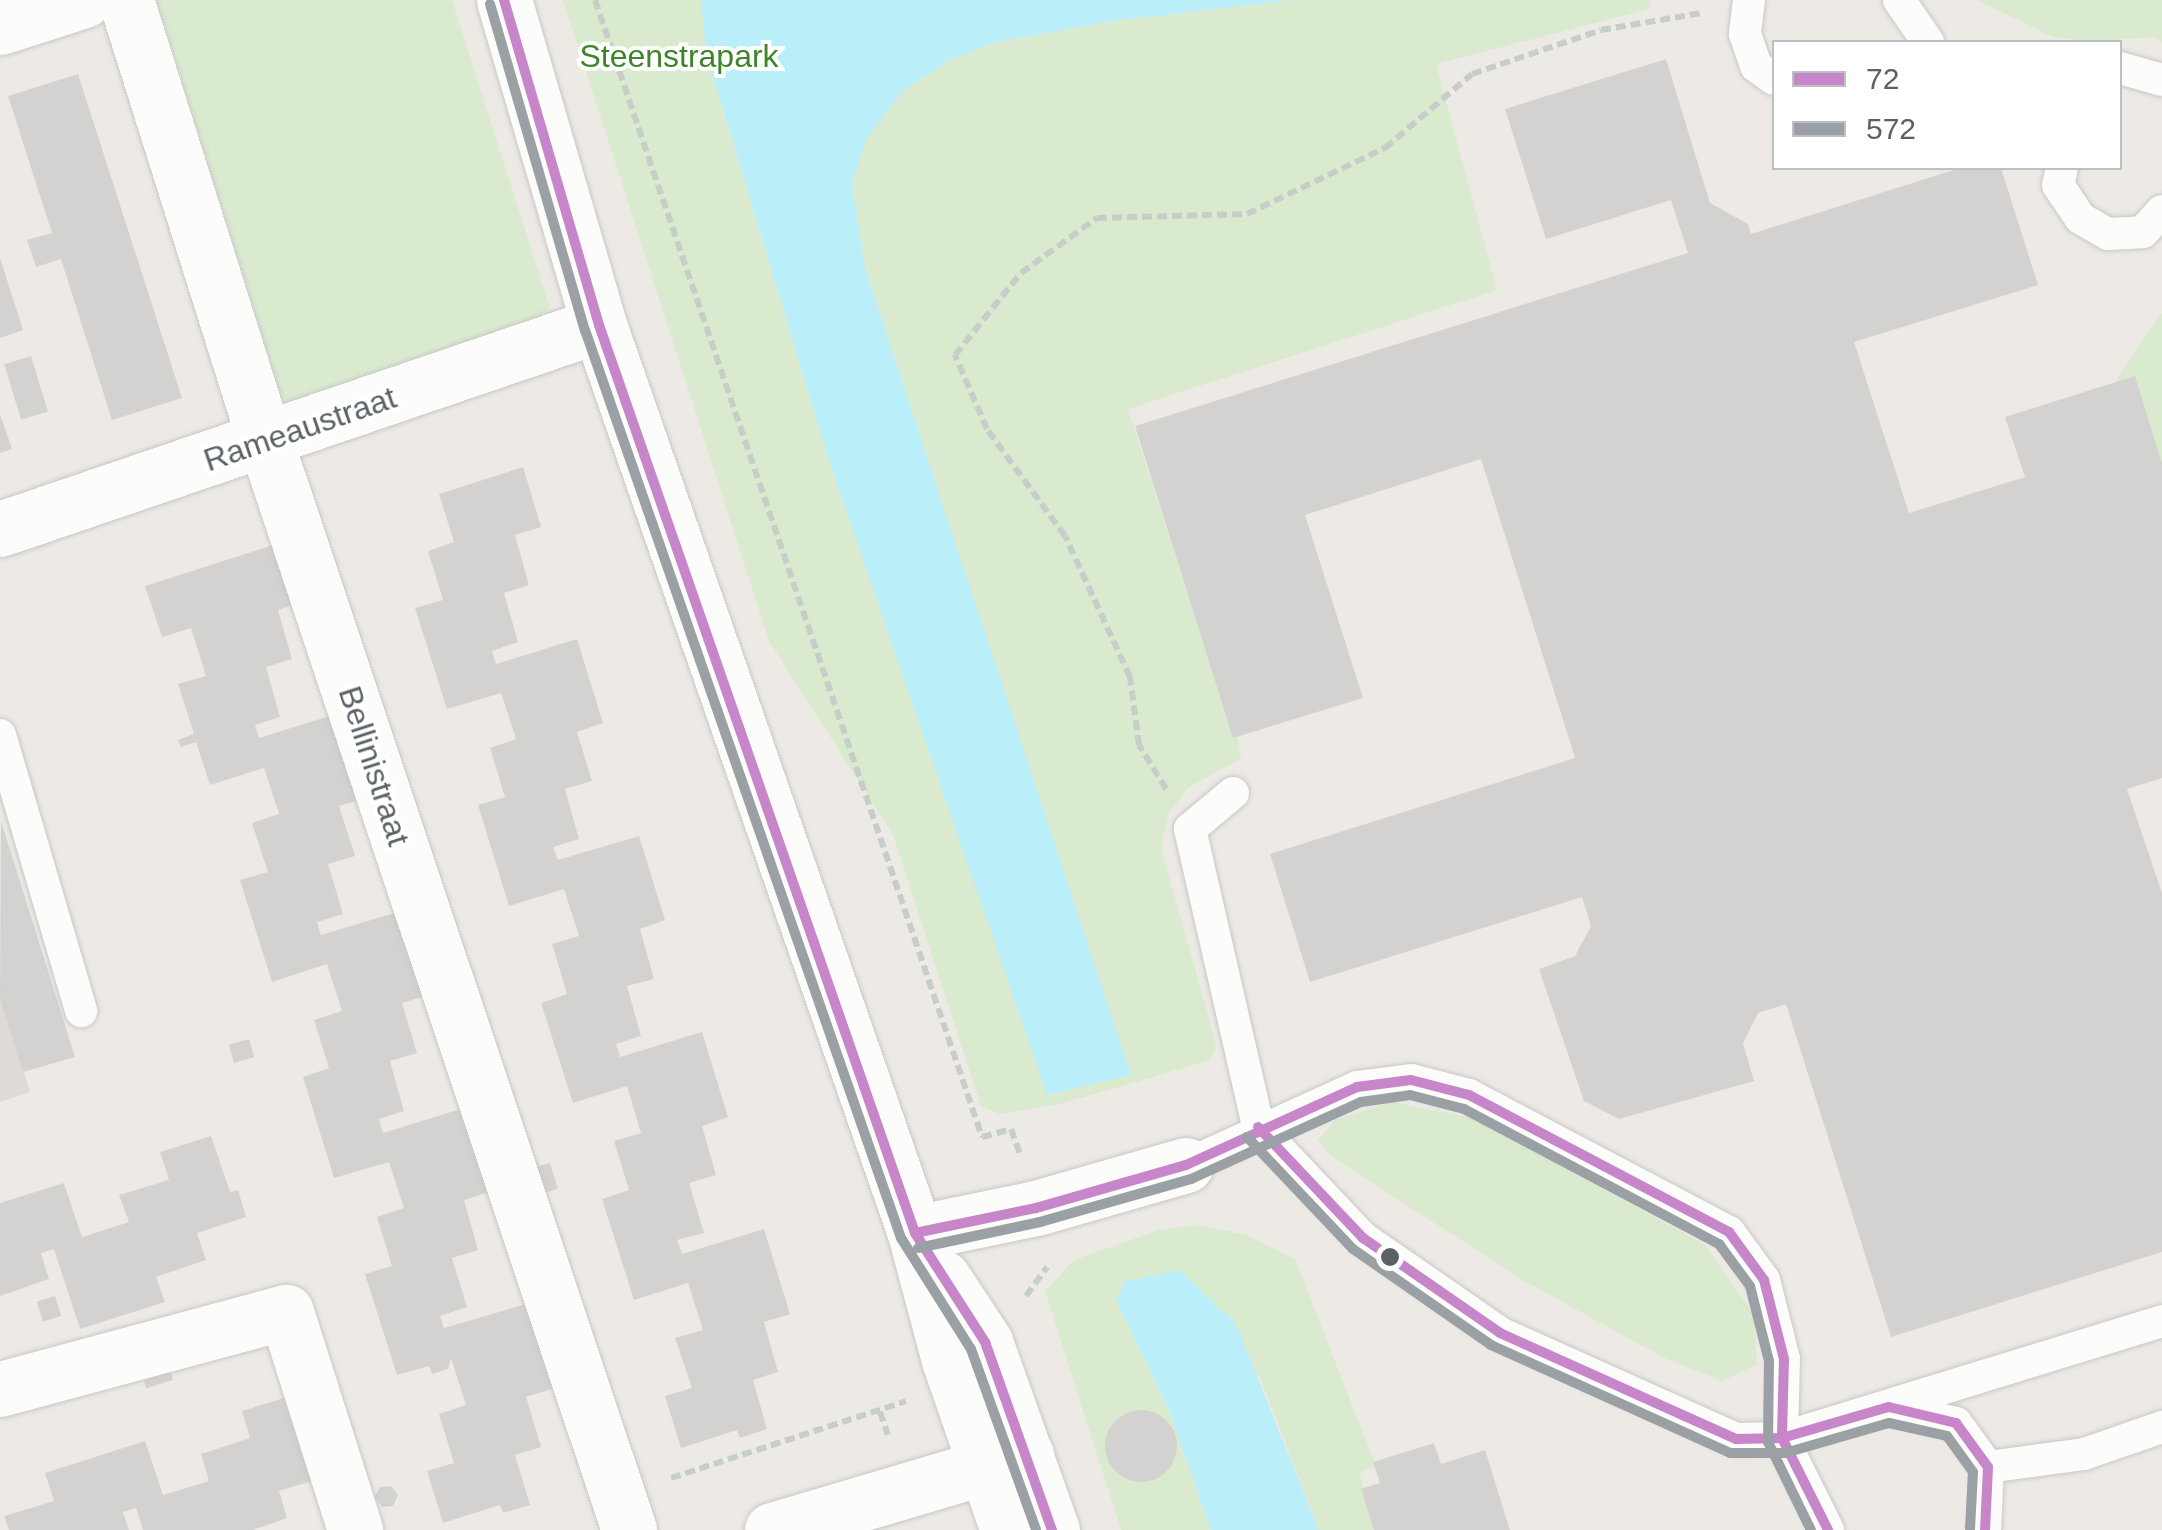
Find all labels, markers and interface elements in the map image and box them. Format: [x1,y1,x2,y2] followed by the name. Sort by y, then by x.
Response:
[579,37,779,75] park label: Steenstrapark
[1772,40,2122,170] legend
[1866,62,1899,95] text: 72
[1866,112,1916,145] text: 572
[199,378,401,480] street label: Rameaustraat
[330,681,418,851] street label: Bellinistraat
[1380,1247,1400,1267] unlabelled marker

